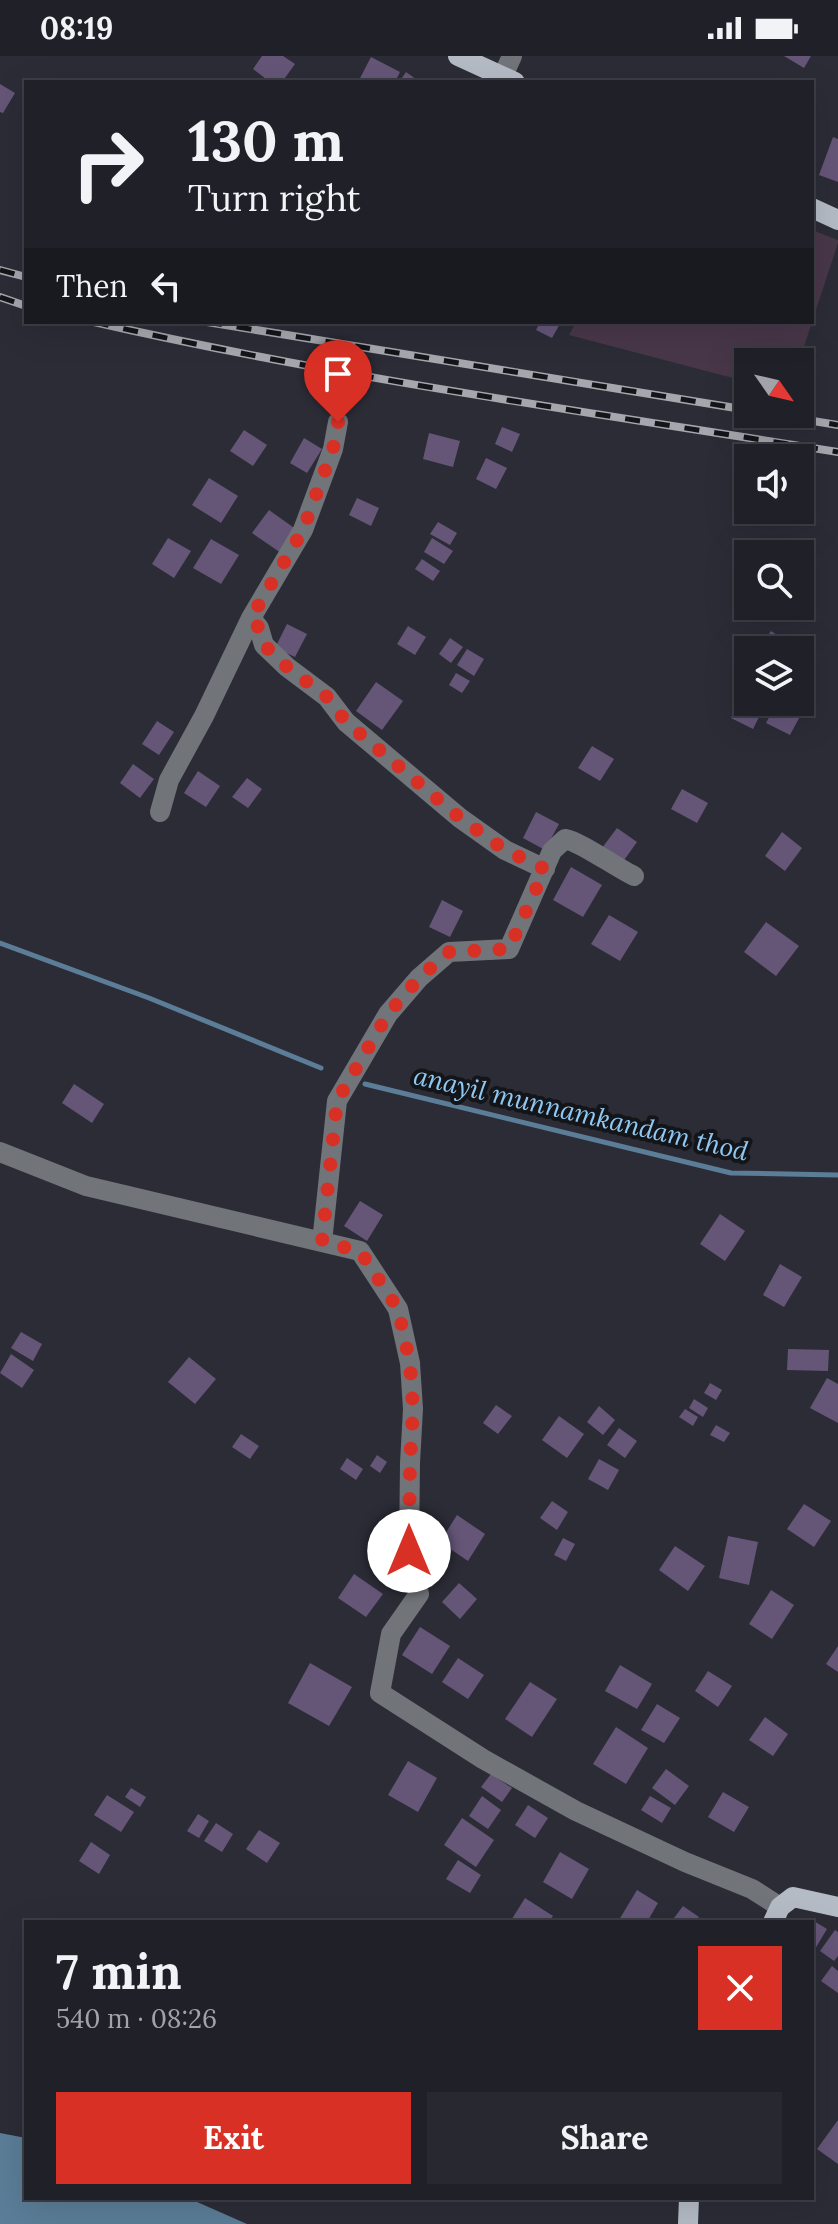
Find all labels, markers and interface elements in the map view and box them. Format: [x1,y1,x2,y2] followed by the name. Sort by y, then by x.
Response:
[40,9,113,47] text: 08:19
[188,105,344,176] text: 130 m
[56,112,160,216] icon: right
[188,175,361,221] text: Turn right
[144,264,188,308] icon: left
[56,267,128,305] text: Then
[304,340,372,422] pin
[734,348,814,428] north arrow
[734,348,814,716] map controls
[316,352,360,396] icon: arrive
[734,444,814,524] button: sound
[734,540,814,620] button: search
[734,636,814,716] button: layers
[411,1058,752,1168] water label: anayil munnamkandam thod
[367,1509,451,1593] position arrow
[56,1941,182,2002] text: 7 min
[698,1946,782,2030] button: close
[56,2002,217,2035] text: 540 m · 08:26
[56,2092,411,2184] button: Exit
[427,2092,782,2184] button: Share

